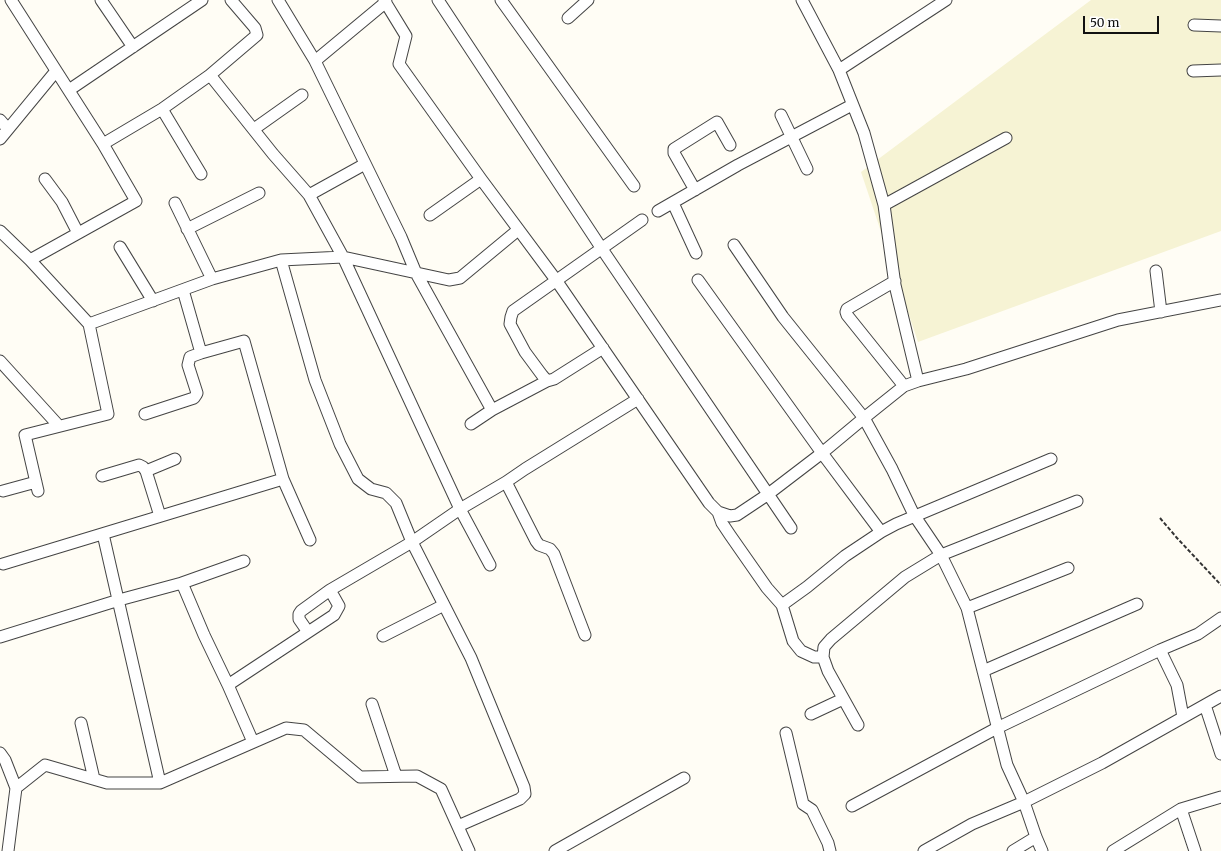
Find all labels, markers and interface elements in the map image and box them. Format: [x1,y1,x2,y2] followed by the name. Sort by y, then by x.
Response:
[1085,8,1161,34] scale bar
[1090,15,1119,30] text: 50 m

